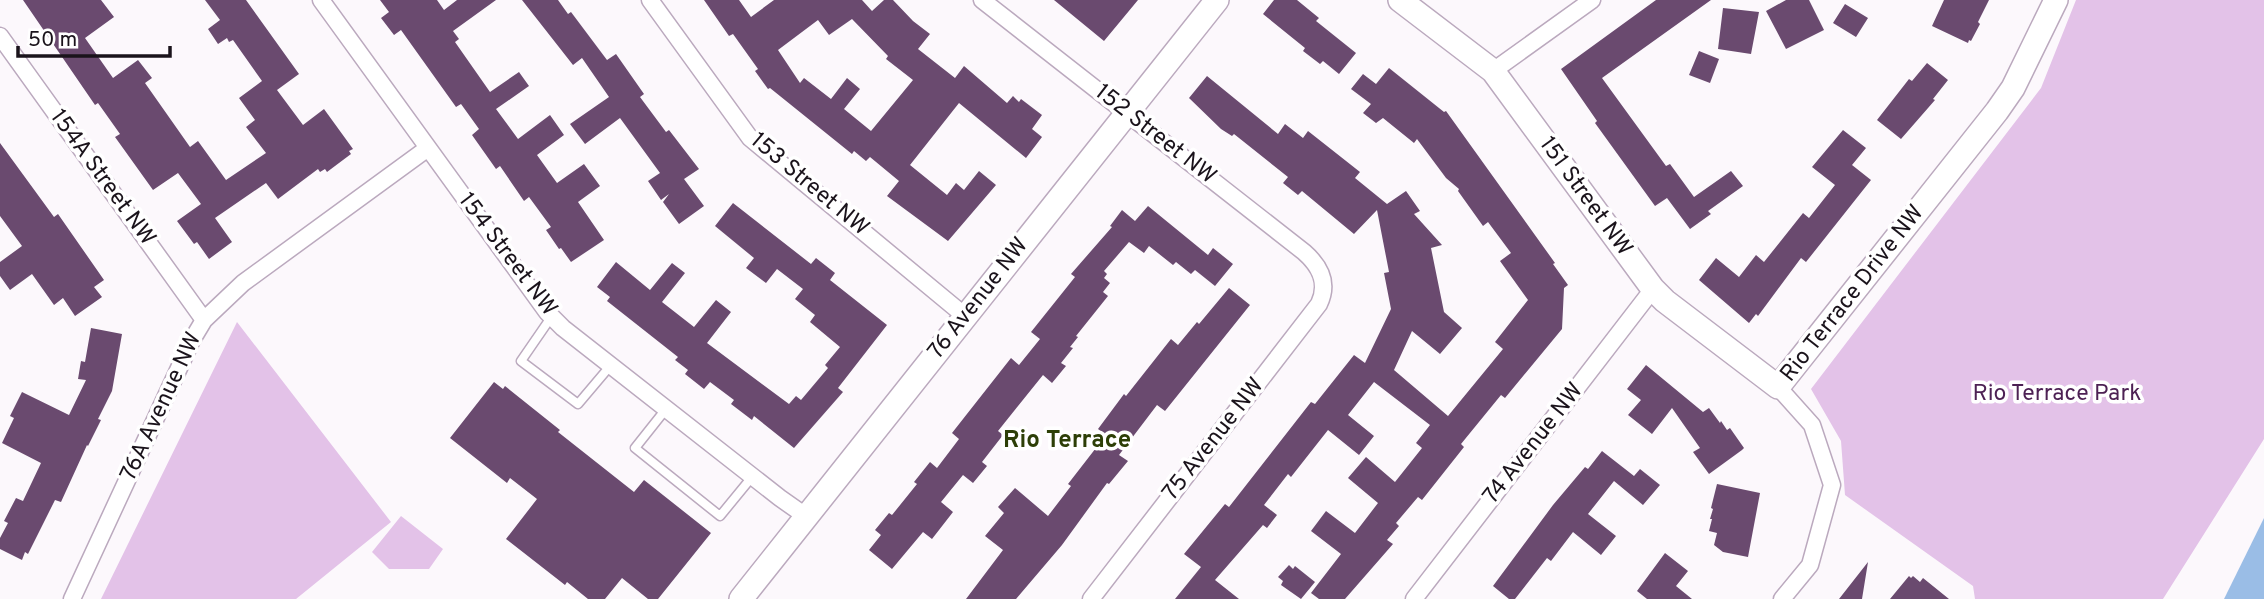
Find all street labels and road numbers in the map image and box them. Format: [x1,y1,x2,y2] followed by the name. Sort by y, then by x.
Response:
[1088,79,1222,191] street label: 152 Street NW
[43,104,161,252] street label: 154A Street NW
[744,127,874,243] street label: 153 Street NW
[1532,131,1638,263] street label: 151 Street NW
[451,188,563,322] street label: 154 Street NW
[1775,200,1931,388] street label: Rio Terrace Drive NW
[922,232,1036,366] street label: 76 Avenue NW
[115,328,209,486] street label: 76A Avenue NW
[1157,373,1271,507] street label: 75 Avenue NW
[1478,377,1590,511] street label: 74 Avenue NW

